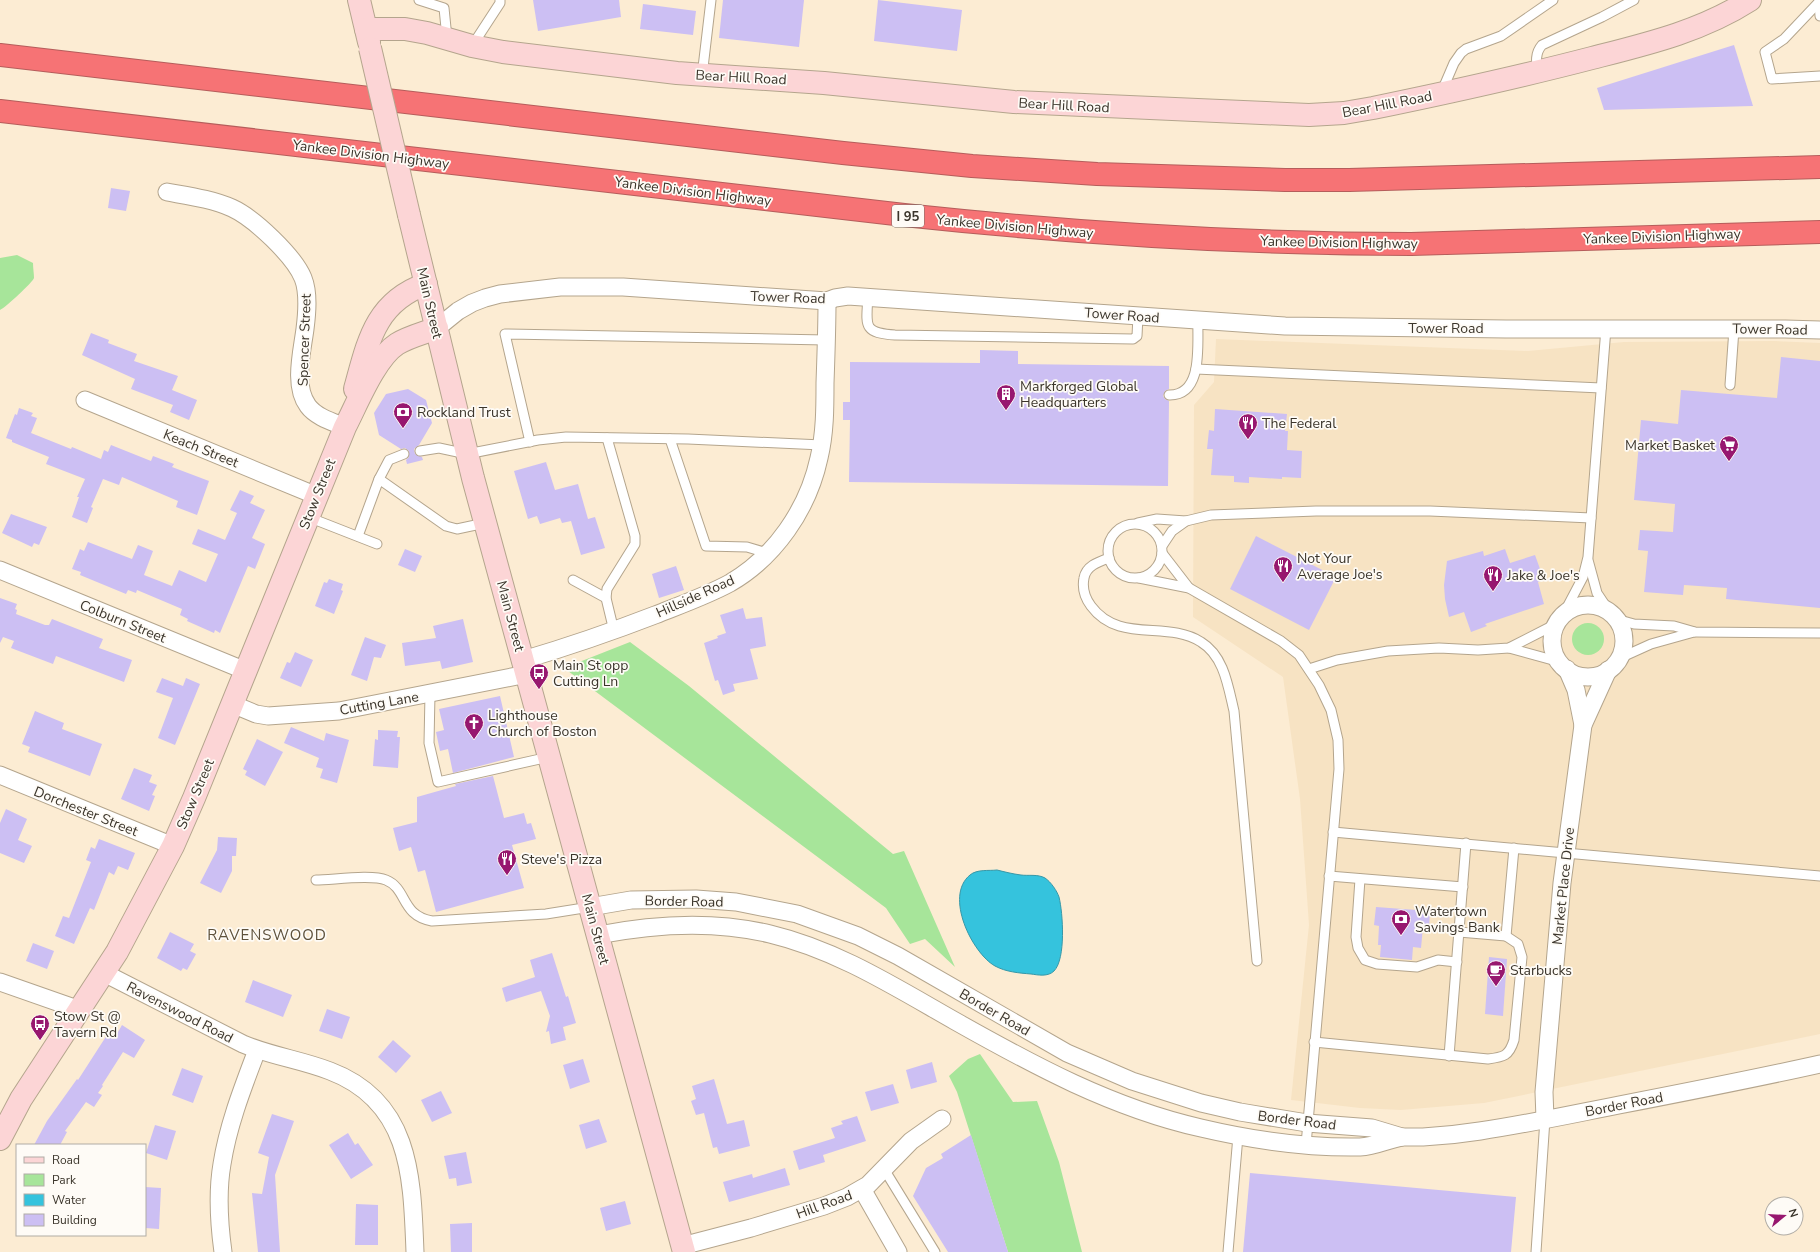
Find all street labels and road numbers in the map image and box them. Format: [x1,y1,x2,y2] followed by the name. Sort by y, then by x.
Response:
[695,66,787,89] street label: Bear Hill Road
[1340,86,1434,123] street label: Bear Hill Road
[1018,94,1110,117] street label: Bear Hill Road
[291,135,451,174] street label: Yankee Division Highway
[613,172,773,211] street label: Yankee Division Highway
[892,205,924,227] road number: I 95
[935,210,1095,243] street label: Yankee Division Highway
[1582,224,1742,249] street label: Yankee Division Highway
[1259,232,1419,253] street label: Yankee Division Highway
[412,266,447,341] street label: Main Street
[750,287,826,308] street label: Tower Road
[293,293,316,387] street label: Spencer Street
[1084,303,1160,328] street label: Tower Road
[1408,319,1484,338] street label: Tower Road
[1732,319,1808,340] street label: Tower Road
[160,425,241,472] street label: Keach Street
[295,456,340,532] street label: Stow Street
[653,571,737,622] street label: Hillside Road
[492,579,529,654] street label: Main Street
[77,595,169,647] street label: Colburn Street
[338,687,420,720] street label: Cutting Lane
[172,756,219,832] street label: Stow Street
[31,782,141,841] street label: Dorchester Street
[1548,826,1579,946] street label: Market Place Drive
[644,891,724,912] street label: Border Road
[577,892,614,967] street label: Main Street
[123,977,236,1048] street label: Ravenswood Road
[956,984,1034,1040] street label: Border Road
[1584,1088,1665,1121] street label: Border Road
[1257,1106,1337,1135] street label: Border Road
[793,1186,855,1223] street label: Hill Road

